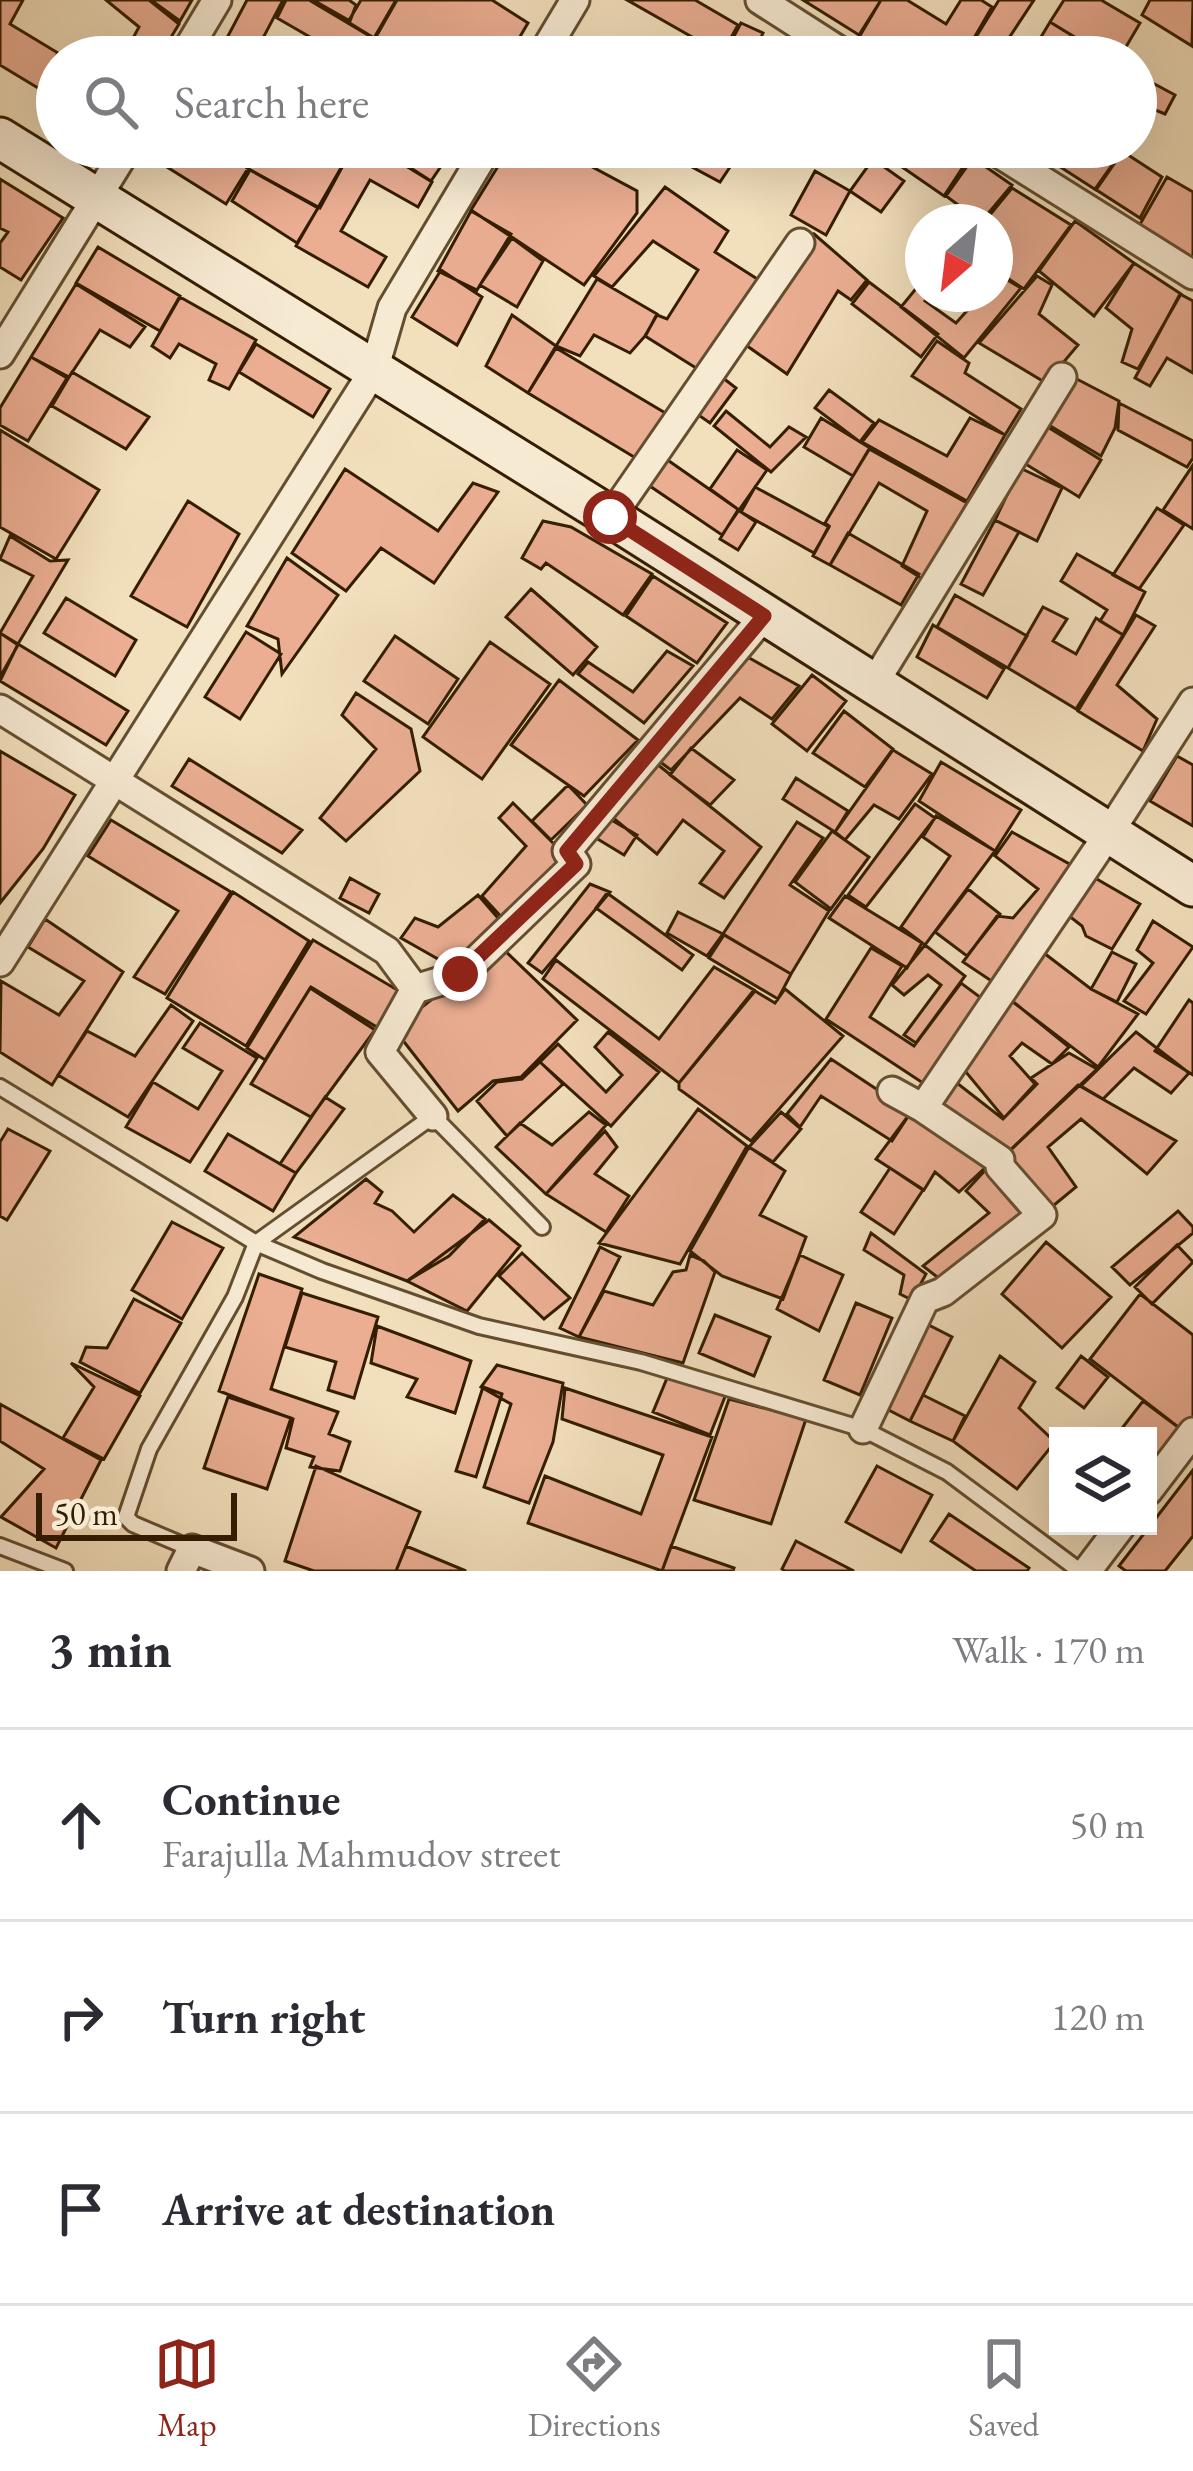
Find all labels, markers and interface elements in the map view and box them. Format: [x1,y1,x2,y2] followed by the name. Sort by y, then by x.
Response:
[36,36,1157,168] search box
[78,69,144,135] icon: search
[174,73,369,131] text: Search here
[905,204,1013,312] north arrow
[583,490,637,544] route start
[433,947,487,1001] route end
[1049,1427,1157,1535] map controls
[1049,1427,1157,1535] button: layers
[36,1487,237,1540] scale bar
[54,1492,118,1535] text: 50 m
[48,1616,172,1682] text: 3 min
[952,1624,1145,1675] text: Walk · 170 m
[162,1770,340,1828] text: Continue
[48,1792,114,1858] icon: ahead
[1069,1799,1145,1850] text: 50 m
[162,1828,560,1879] text: Farajulla Mahmudov street
[48,1984,114,2050] icon: right
[162,1988,365,2046] text: Turn right
[1051,1991,1145,2042] text: 120 m
[48,2176,114,2242] icon: arrive
[162,2180,555,2238] text: Arrive at destination
[154,2331,220,2446] tab: Map
[528,2331,661,2446] tab: Directions
[968,2331,1039,2446] tab: Saved

